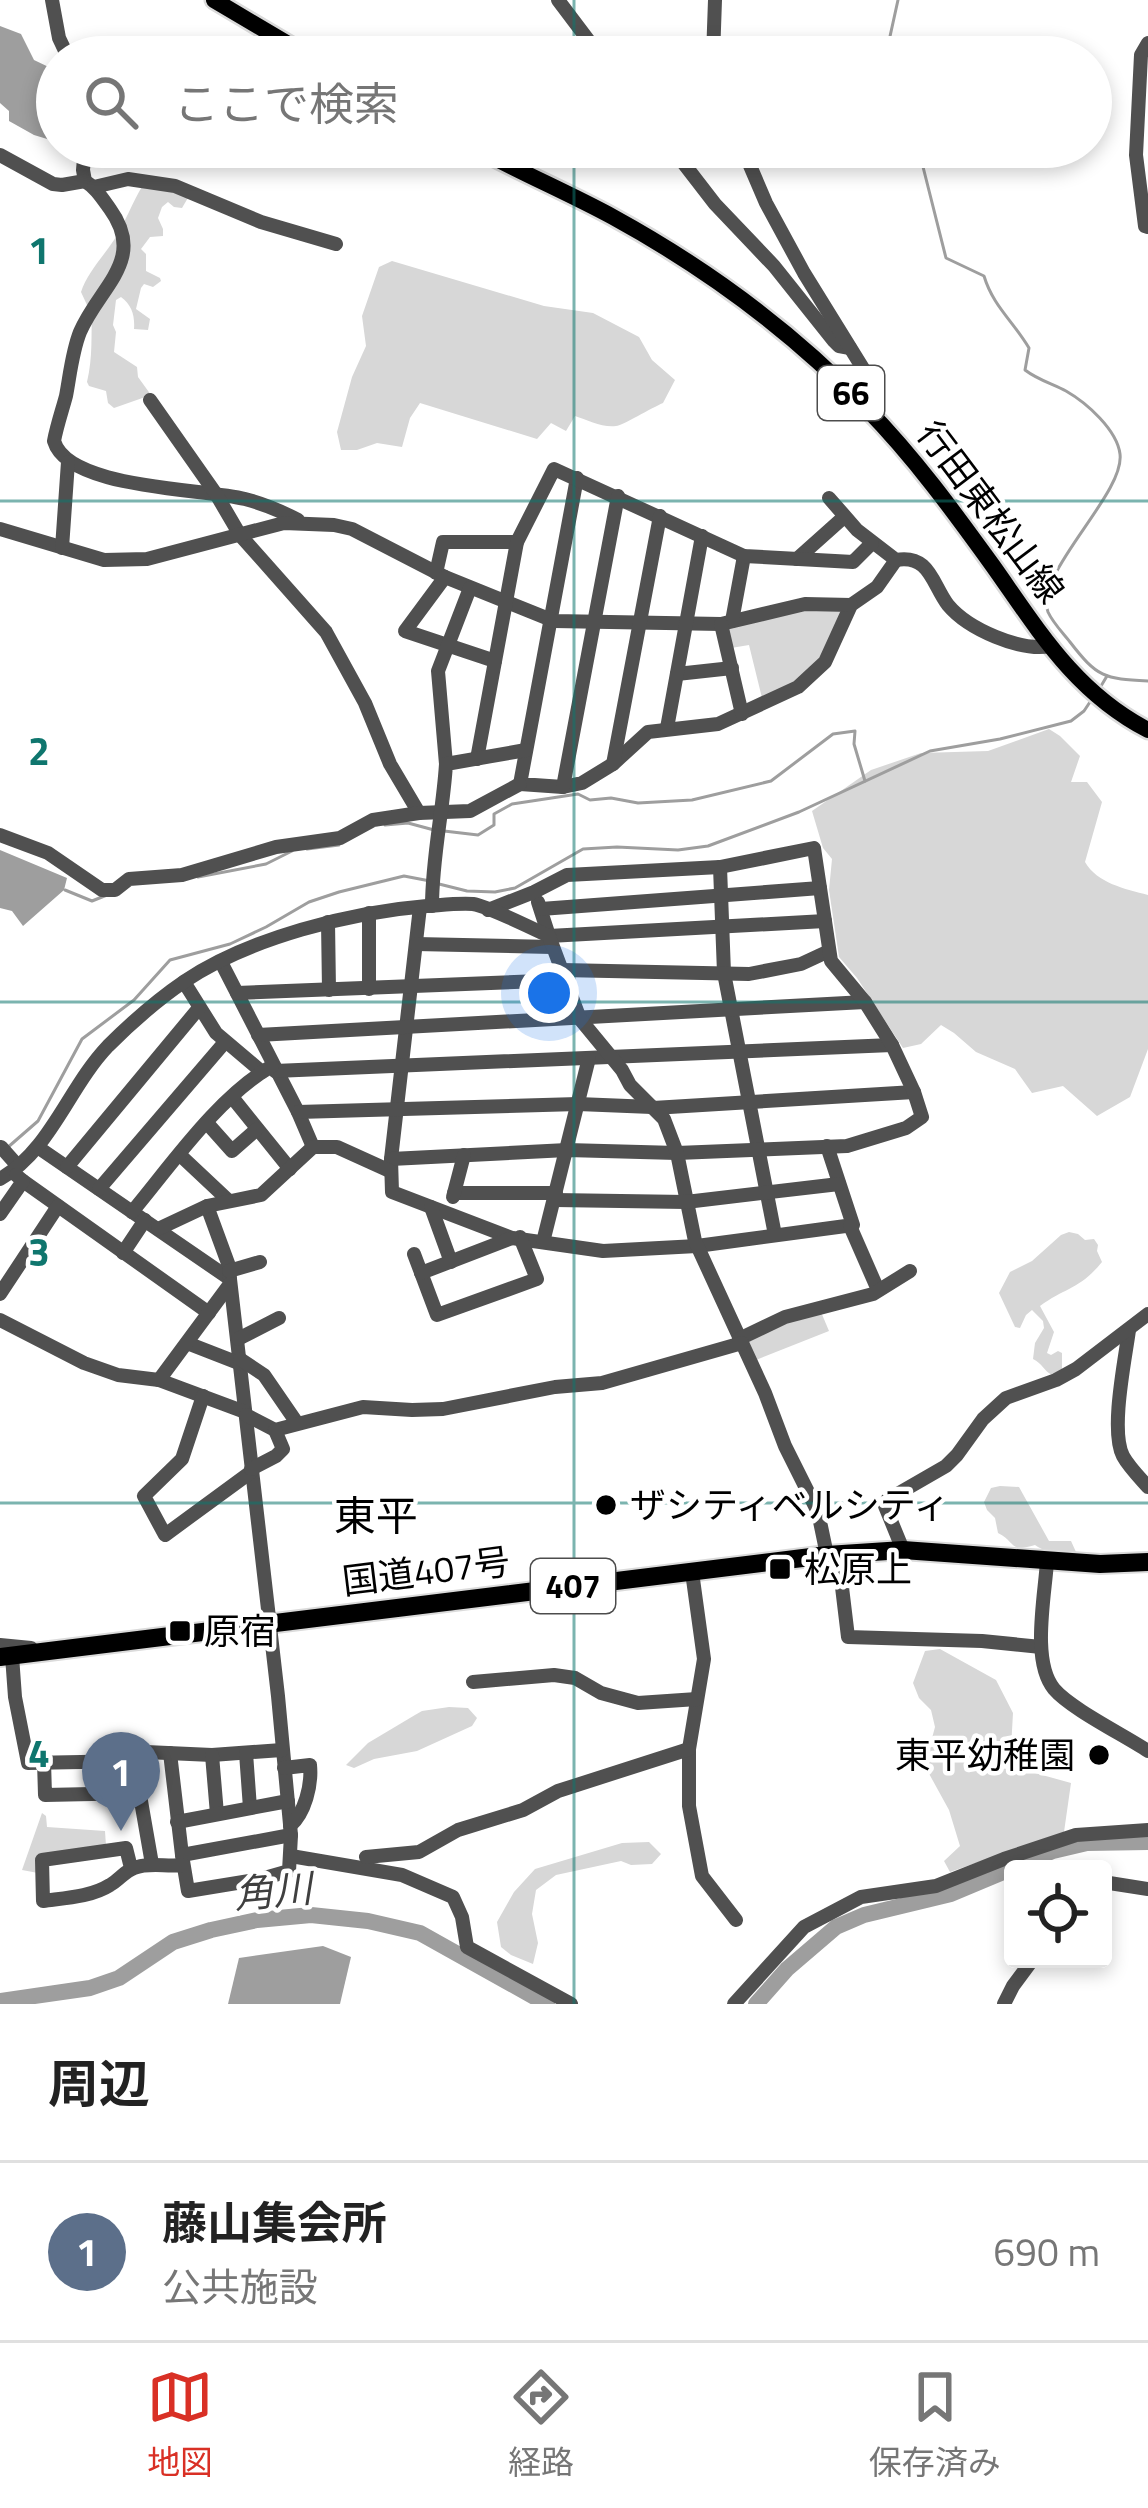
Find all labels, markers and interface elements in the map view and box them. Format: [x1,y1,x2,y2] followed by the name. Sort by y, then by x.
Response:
[36,36,1112,168] search box
[78,69,144,135] icon: search
[174,69,399,137] text: ここで検索
[28,220,50,279] text: 1
[818,366,884,420] road number: 66
[904,409,1078,615] street label: 行田東松山線
[28,721,50,780] text: 2
[519,963,579,1023] your location
[28,1222,50,1281] text: 3
[630,1477,950,1532] place label: ザシティベルシティ
[334,1483,418,1547] district label: 東平
[593,1492,619,1518] marker: ザシティベルシティ
[339,1533,513,1608] street label: 国道407号
[804,1541,912,1596] place label: 松原上
[767,1556,793,1582] marker: 松原上
[531,1559,615,1613] road number: 407
[204,1603,276,1658] place label: 原宿
[167,1618,193,1644] marker: 原宿
[28,1723,50,1782] text: 4
[895,1727,1075,1782] place label: 東平幼稚園
[82,1732,160,1831] pin: 1
[1086,1742,1112,1768] marker: 東平幼稚園
[232,1857,318,1923] water label: 角川
[1004,1860,1112,1968] map controls
[1004,1860,1112,1968] button: locate
[48,2044,150,2122] text: 周辺
[162,2188,387,2256] text: 藤山集会所
[76,2222,98,2281] text: 1
[993,2222,1100,2281] text: 690 m
[162,2257,318,2316] text: 公共施設
[147,2364,213,2487] tab: 地図
[508,2364,574,2487] tab: 経路
[869,2364,1001,2487] tab: 保存済み

